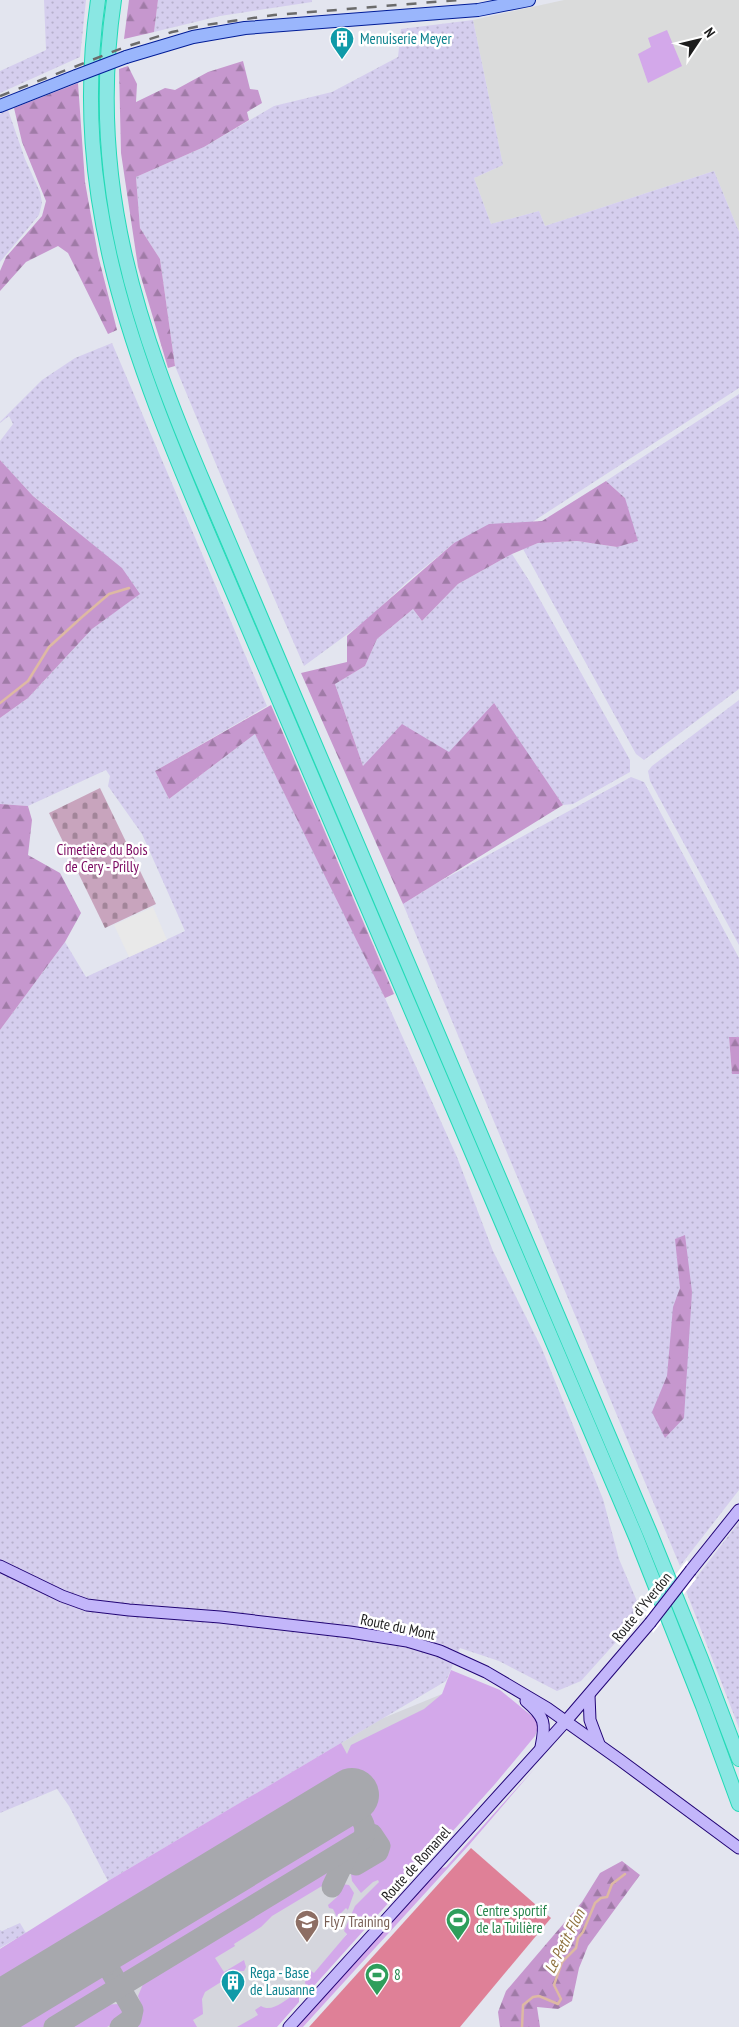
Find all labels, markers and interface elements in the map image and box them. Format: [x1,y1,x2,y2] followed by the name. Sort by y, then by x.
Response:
[674,15,724,65] north arrow
[700,24,719,41] text: N
[329,26,355,60] building icon: Menuiserie Meyer
[360,29,452,48] place label: Menuiserie Meyer
[56,840,148,876] park label: Cimetière du Bois de Cery - Prilly
[608,1568,676,1646] street label: Route d'Yverdon
[359,1609,437,1644] street label: Route du Mont
[377,1822,454,1905] street label: Route de Romanel
[476,1901,548,1937] place label: Centre sportif de la Tuilière
[539,1905,589,1976] water label: Le Petit Flon
[445,1907,471,1941] sports icon: Centre sportif de la Tuilière
[294,1909,320,1943] school or university icon: Fly7 Training
[324,1912,390,1931] place label: Fly7 Training
[364,1962,390,1996] sports icon: 8
[250,1963,315,1999] place label: Rega - Base de Lausanne
[394,1965,401,1984] place label: 8
[220,1969,246,2003] building icon: Rega - Base de Lausanne

